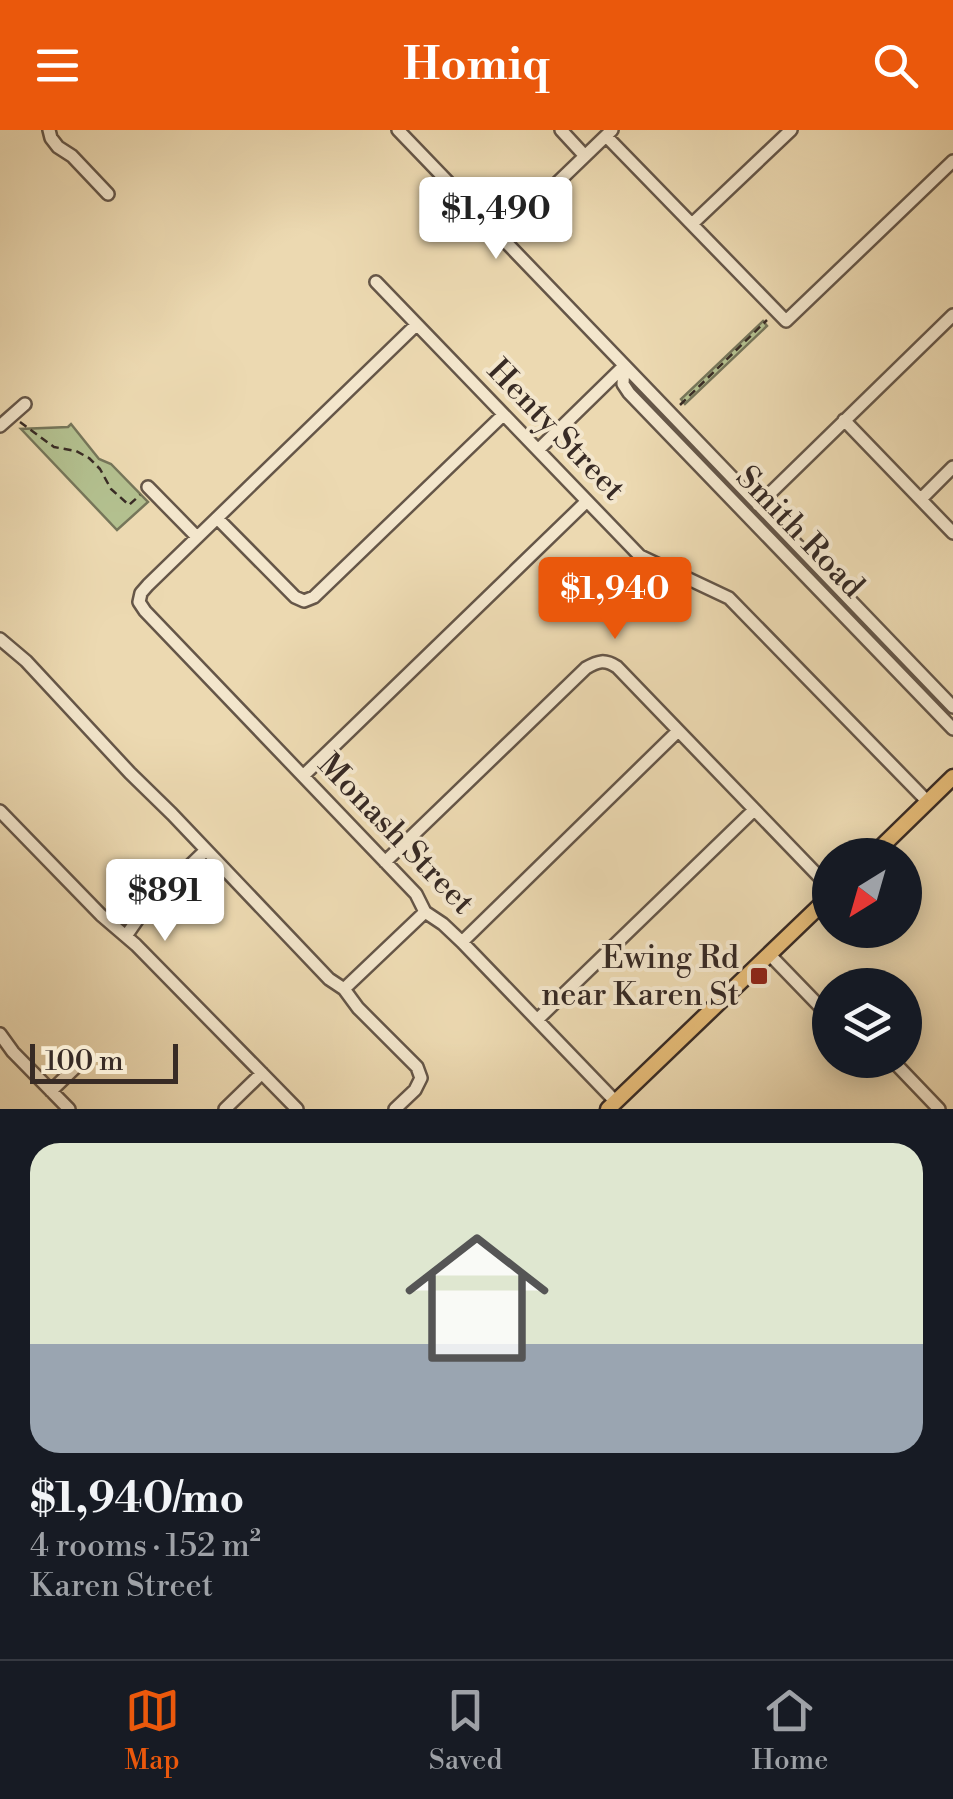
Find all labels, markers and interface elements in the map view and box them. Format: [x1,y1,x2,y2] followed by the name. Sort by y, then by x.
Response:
[403,37,550,94] text: Homiq
[30,38,85,93] icon: menu
[868,38,923,93] icon: search
[415,177,577,262] pin: $1,490
[441,189,551,229] text: $1,490
[479,351,633,509] street label: Henty Street
[727,458,873,606] street label: Smith Road
[534,557,696,642] pin: $1,940
[560,569,670,609] text: $1,940
[309,745,483,923] street label: Monash Street
[812,838,922,948] north arrow
[812,838,922,1078] map controls
[106,859,224,944] pin: $891
[128,871,202,911] text: $891
[541,938,739,1015] place label: Ewing Rd near Karen St
[748,965,770,987] marker: Ewing Rd near Karen St
[812,968,922,1078] button: layers
[30,1039,178,1084] scale bar
[45,1044,124,1079] text: 100 m
[387,1208,567,1388] icon: home
[30,1473,244,1526] text: $1,940/mo
[30,1526,261,1566] text: 4 rooms · 152 m²
[30,1566,213,1606] text: Karen Street
[125,1683,180,1778] tab: Map
[429,1683,502,1778] tab: Saved
[752,1683,828,1778] tab: Home

